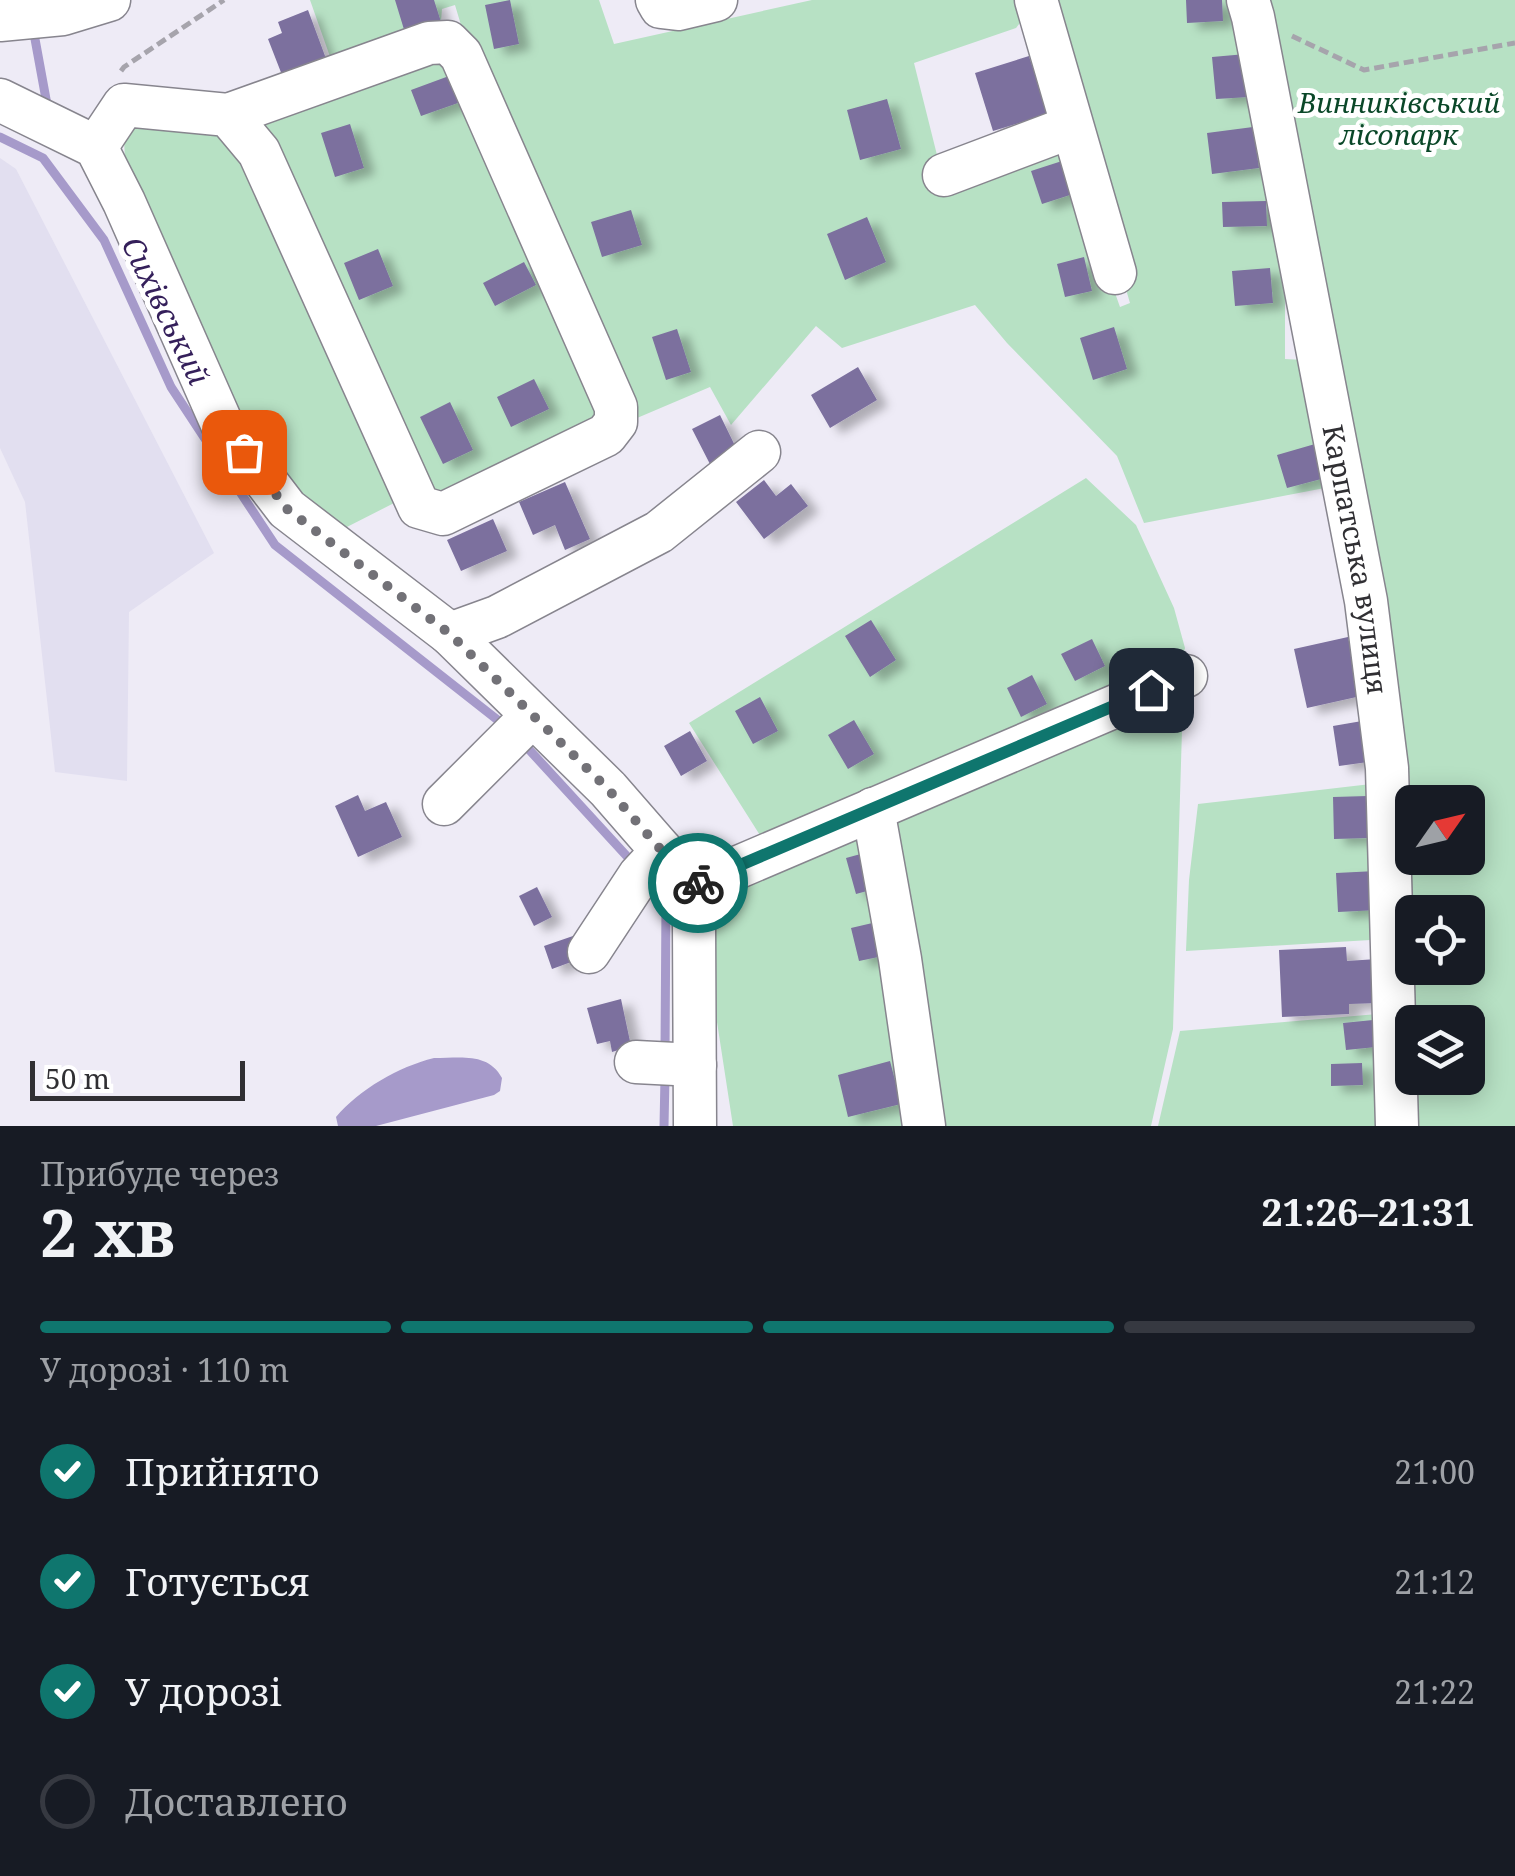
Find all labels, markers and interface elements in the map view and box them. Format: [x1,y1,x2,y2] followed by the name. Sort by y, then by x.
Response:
[1297,83,1500,153] park label: Винниківський лісопарк
[113,229,220,392] water label: Сихівський
[202,410,287,495] pin
[1314,421,1398,697] street label: Карпатська вулиця
[217,425,272,480] icon: bag
[1109,648,1194,733] pin
[1124,663,1179,718] icon: home
[1395,785,1485,875] north arrow
[1395,785,1485,1095] map controls
[648,833,748,933] courier
[671,856,726,911] icon: bike
[1395,895,1485,985] button: locate
[1395,1005,1485,1095] button: layers
[30,1056,245,1100] scale bar
[45,1059,110,1097] text: 50 m
[40,1152,279,1195] text: Прибуде через
[1261,1185,1475,1237] text: 21:26–21:31
[40,1188,175,1276] text: 2 хв
[40,1348,289,1391] text: У дорозі · 110 m
[40,1444,95,1499] icon: check
[125,1445,320,1497] text: Прийнято
[1394,1450,1475,1493] text: 21:00
[40,1554,95,1609] icon: check
[125,1555,310,1607] text: Готується
[1394,1560,1475,1603] text: 21:12
[40,1664,95,1719] icon: check
[125,1665,282,1717] text: У дорозі
[1394,1670,1475,1713] text: 21:22
[125,1775,348,1827] text: Доставлено

